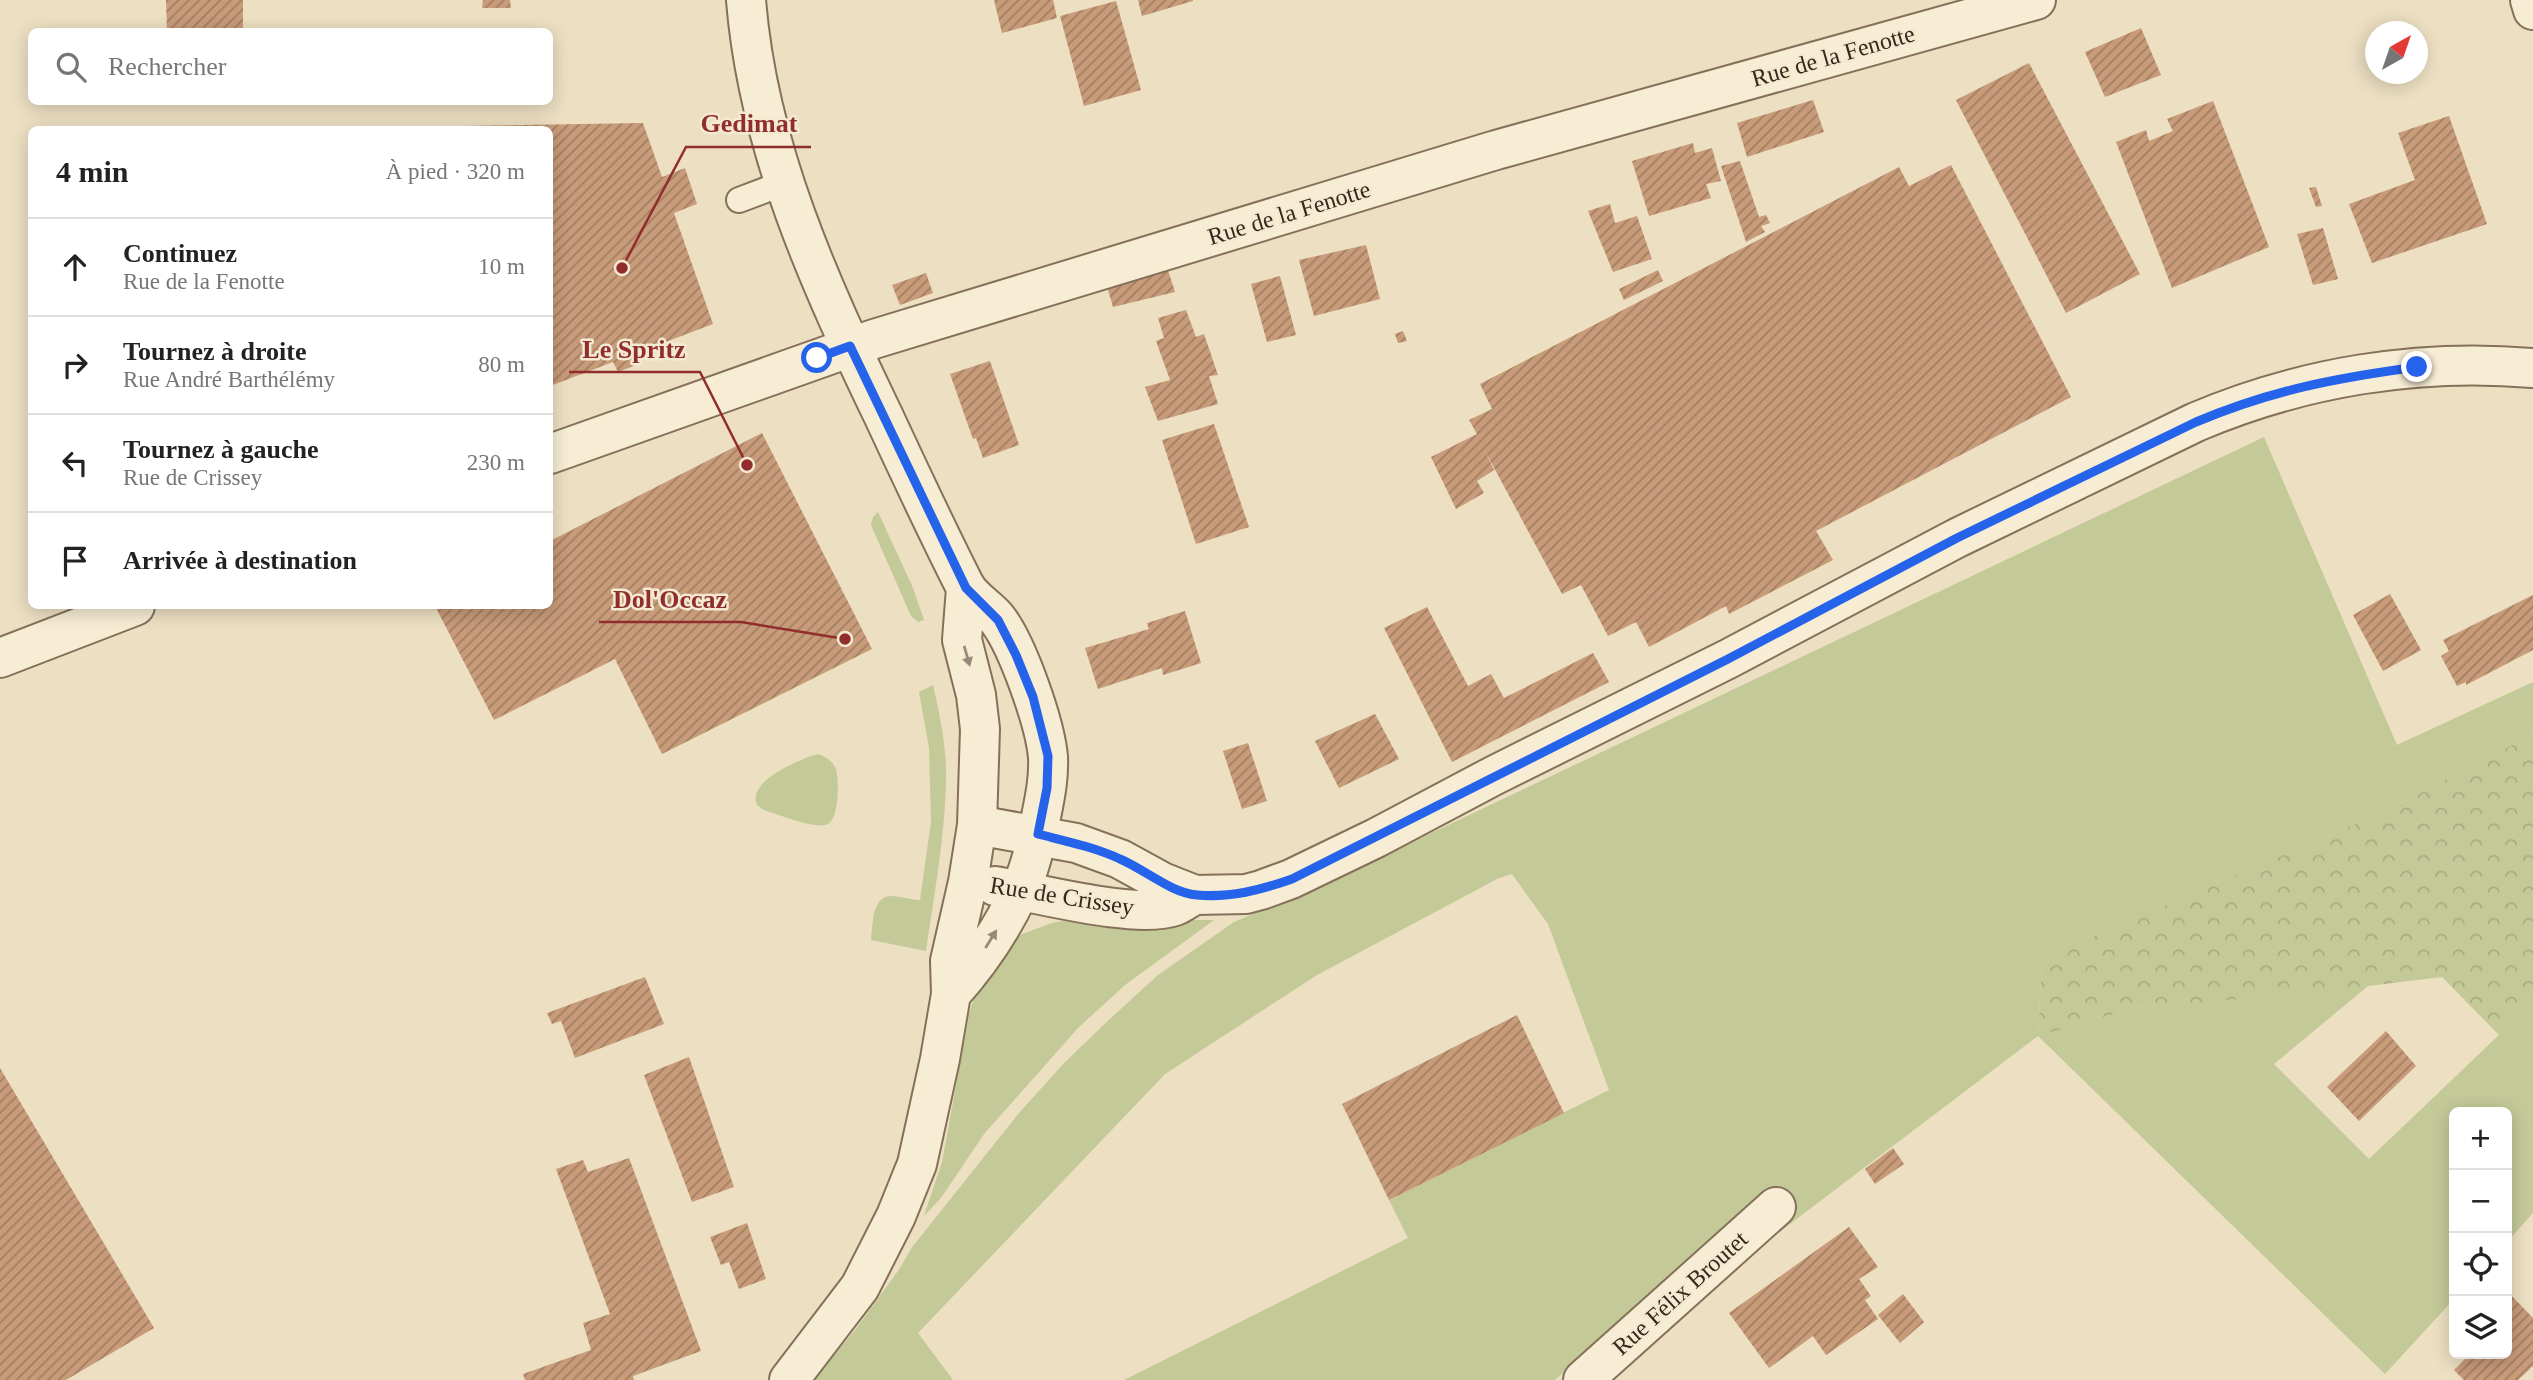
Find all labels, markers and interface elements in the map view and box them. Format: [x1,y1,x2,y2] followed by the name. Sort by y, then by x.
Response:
[1748,20,1918,92] street label: Rue de la Fenotte
[2365,21,2428,84] north arrow
[28,28,553,105] search box
[52,48,90,86] icon: search
[108,52,226,81] text: Rechercher
[686,100,811,147] callout: Gedimat
[701,109,798,138] text: Gedimat
[56,155,129,188] text: 4 min
[386,159,525,184] text: À pied · 320 m
[1205,176,1373,250] street label: Rue de la Fenotte
[123,239,237,268] text: Continuez
[56,248,94,286] icon: ahead
[478,254,525,279] text: 10 m
[123,269,285,294] text: Rue de la Fenotte
[569,325,700,372] callout: Le Spritz
[582,335,686,364] text: Le Spritz
[123,337,306,366] text: Tournez à droite
[801,342,832,373] route start
[56,346,94,384] icon: right
[2401,351,2432,382] route end
[478,352,525,377] text: 80 m
[123,367,335,392] text: Rue André Barthélémy
[123,435,319,464] text: Tournez à gauche
[56,444,94,482] icon: left
[467,450,525,475] text: 230 m
[123,465,262,490] text: Rue de Crissey
[56,542,94,580] icon: arrive
[123,546,357,575] text: Arrivée à destination
[599,575,741,622] callout: Dol'Occaz
[613,585,727,614] text: Dol'Occaz
[962,646,972,667] one-way arrow
[988,872,1136,920] street label: Rue de Crissey
[984,930,997,949] one-way arrow
[2449,1107,2512,1359] map controls
[2449,1107,2512,1170] button: +
[2449,1170,2512,1233] button: −
[1607,1226,1753,1360] street label: Rue Félix Broutet
[2449,1233,2512,1296] button: locate
[2449,1296,2512,1359] button: layers

